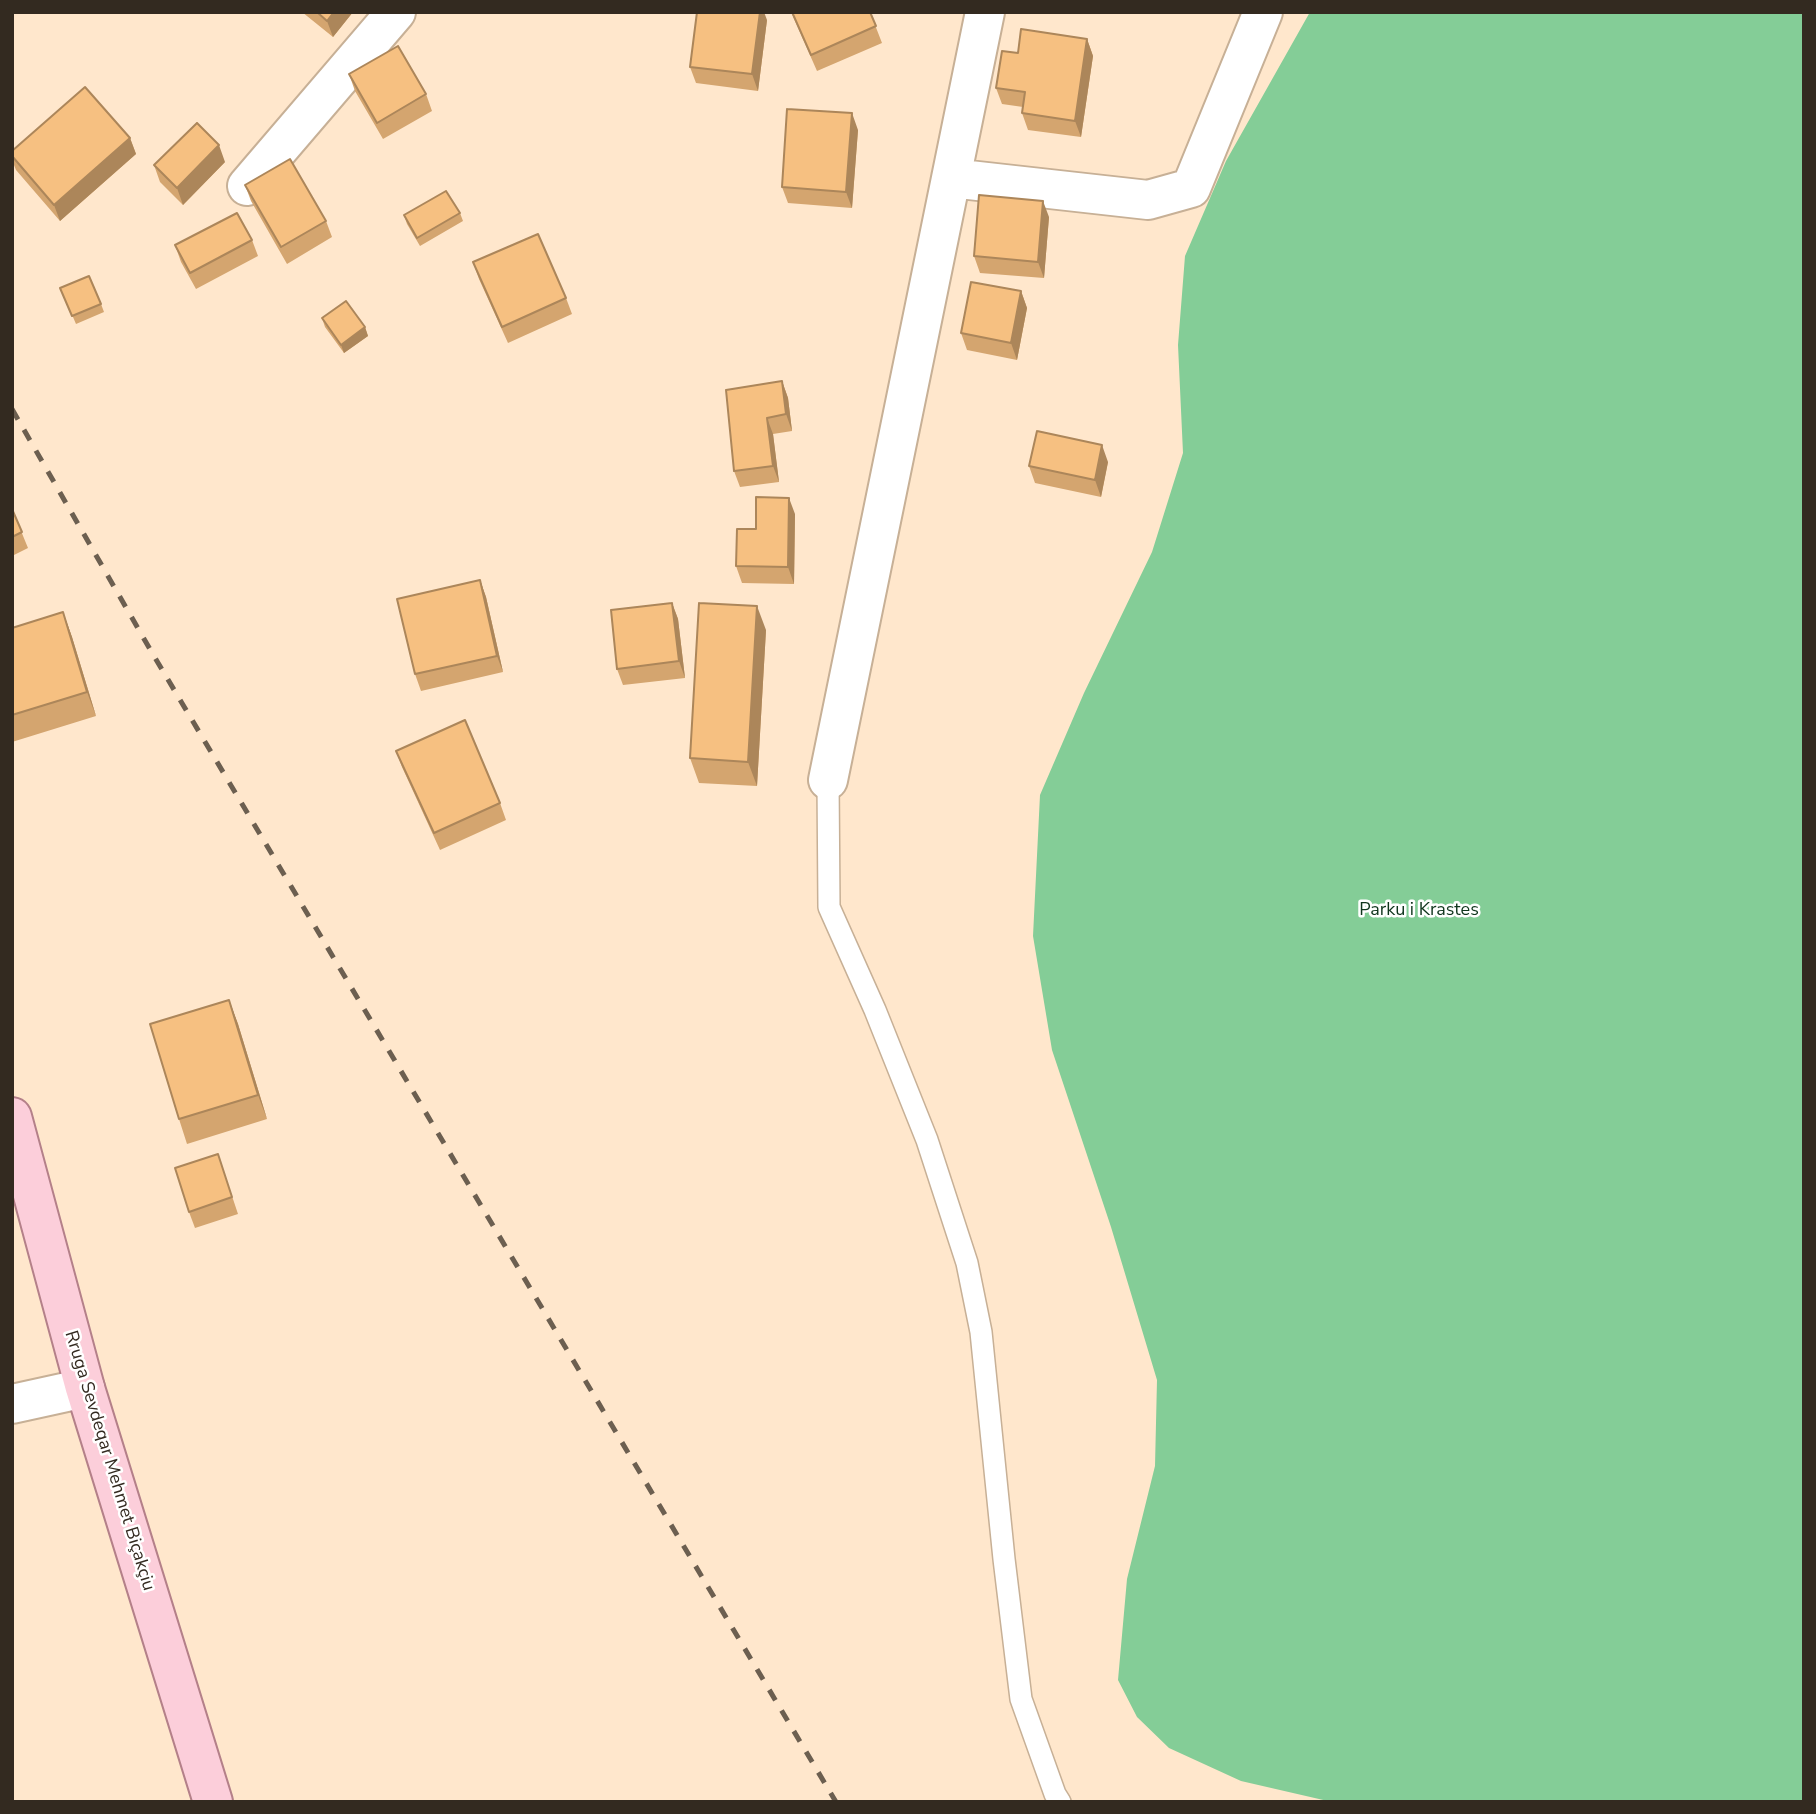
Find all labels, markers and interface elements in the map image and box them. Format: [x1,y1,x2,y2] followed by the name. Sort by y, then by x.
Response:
[1359,900,1479,922] park label: Parku i Krastes
[59,1328,159,1594] street label: Rruga Sevdeqar Mehmet Biçakçiu

